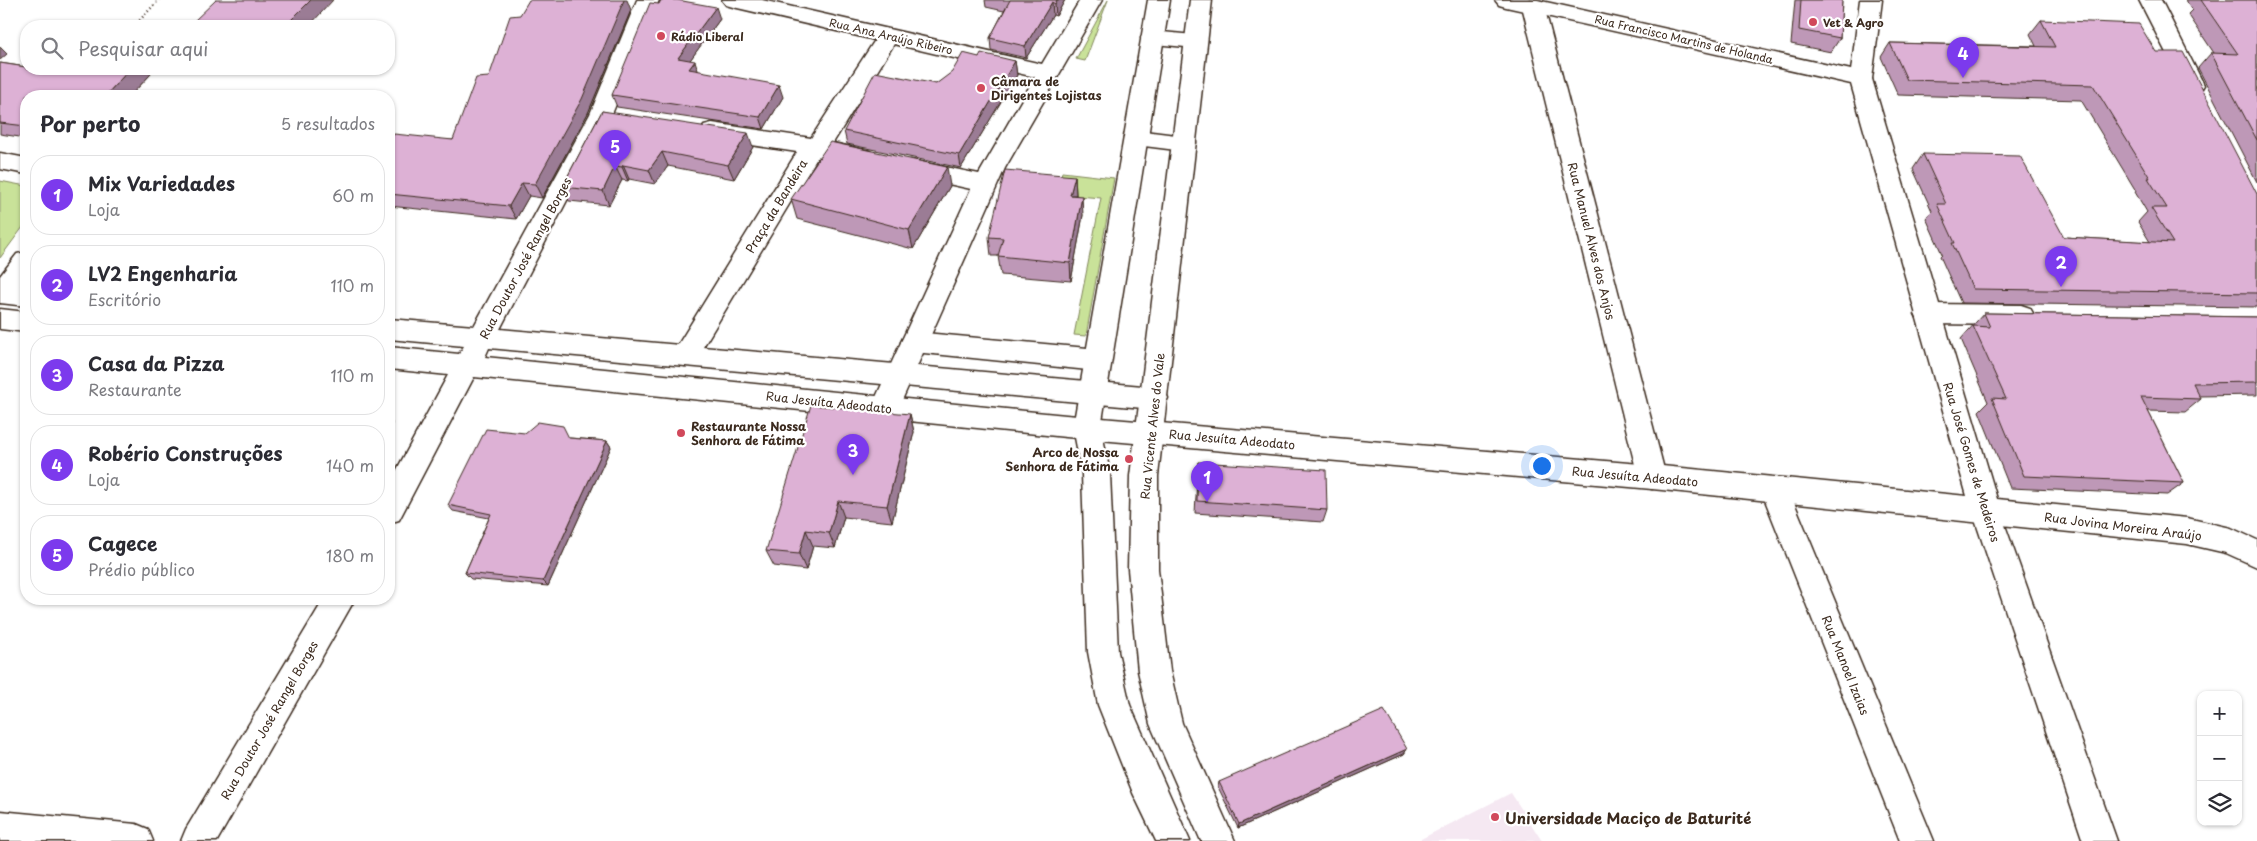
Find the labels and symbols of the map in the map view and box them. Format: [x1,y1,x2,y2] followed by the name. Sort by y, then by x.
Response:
[1593,10,1776,68] street label: Rua Francisco Martins de Holanda
[828,14,954,58] street label: Rua Ana Araújo Ribeiro
[1823,14,1884,31] place label: Vet & Agro
[1807,16,1819,28] marker: Vet & Agro
[671,28,744,45] place label: Rádio Liberal
[655,30,667,42] marker: Rádio Liberal
[1947,37,1979,78] pin: 4
[991,72,1102,104] place label: Câmara de Dirigentes Lojistas
[975,82,987,94] marker: Câmara de Dirigentes Lojistas
[599,130,631,171] pin: 5
[741,155,812,256] street label: Praça da Bandeira
[1564,160,1620,322] street label: Rua Manuel Alves dos Anjos
[475,173,576,342] street label: Rua Doutor José Rangel Borges
[2045,246,2077,287] pin: 2
[1135,352,1169,500] street label: Rua Vicente Alves do Vale
[1939,380,2005,545] street label: Rua José Gomes de Medeiros
[765,386,893,418] street label: Rua Jesuíta Adeodato
[691,417,806,449] place label: Restaurante Nossa Senhora de Fátima
[1168,425,1296,454] street label: Rua Jesuíta Adeodato
[675,427,687,439] marker: Restaurante Nossa Senhora de Fátima
[837,434,869,475] pin: 3
[1005,443,1120,475] place label: Arco de Nossa Senhora de Fátima
[1123,453,1135,465] marker: Arco de Nossa Senhora de Fátima
[1529,453,1555,479] your location
[1191,461,1223,502] pin: 1
[1571,462,1699,491] street label: Rua Jesuíta Adeodato
[2043,507,2203,545] street label: Rua Jovina Moreira Araújo
[1818,612,1874,718] street label: Rua Manoel Izaias
[216,637,322,803] street label: Rua Doutor José Rangel Borges
[1505,806,1751,829] place label: Universidade Maciço de Baturité
[1489,811,1501,823] marker: Universidade Maciço de Baturité

